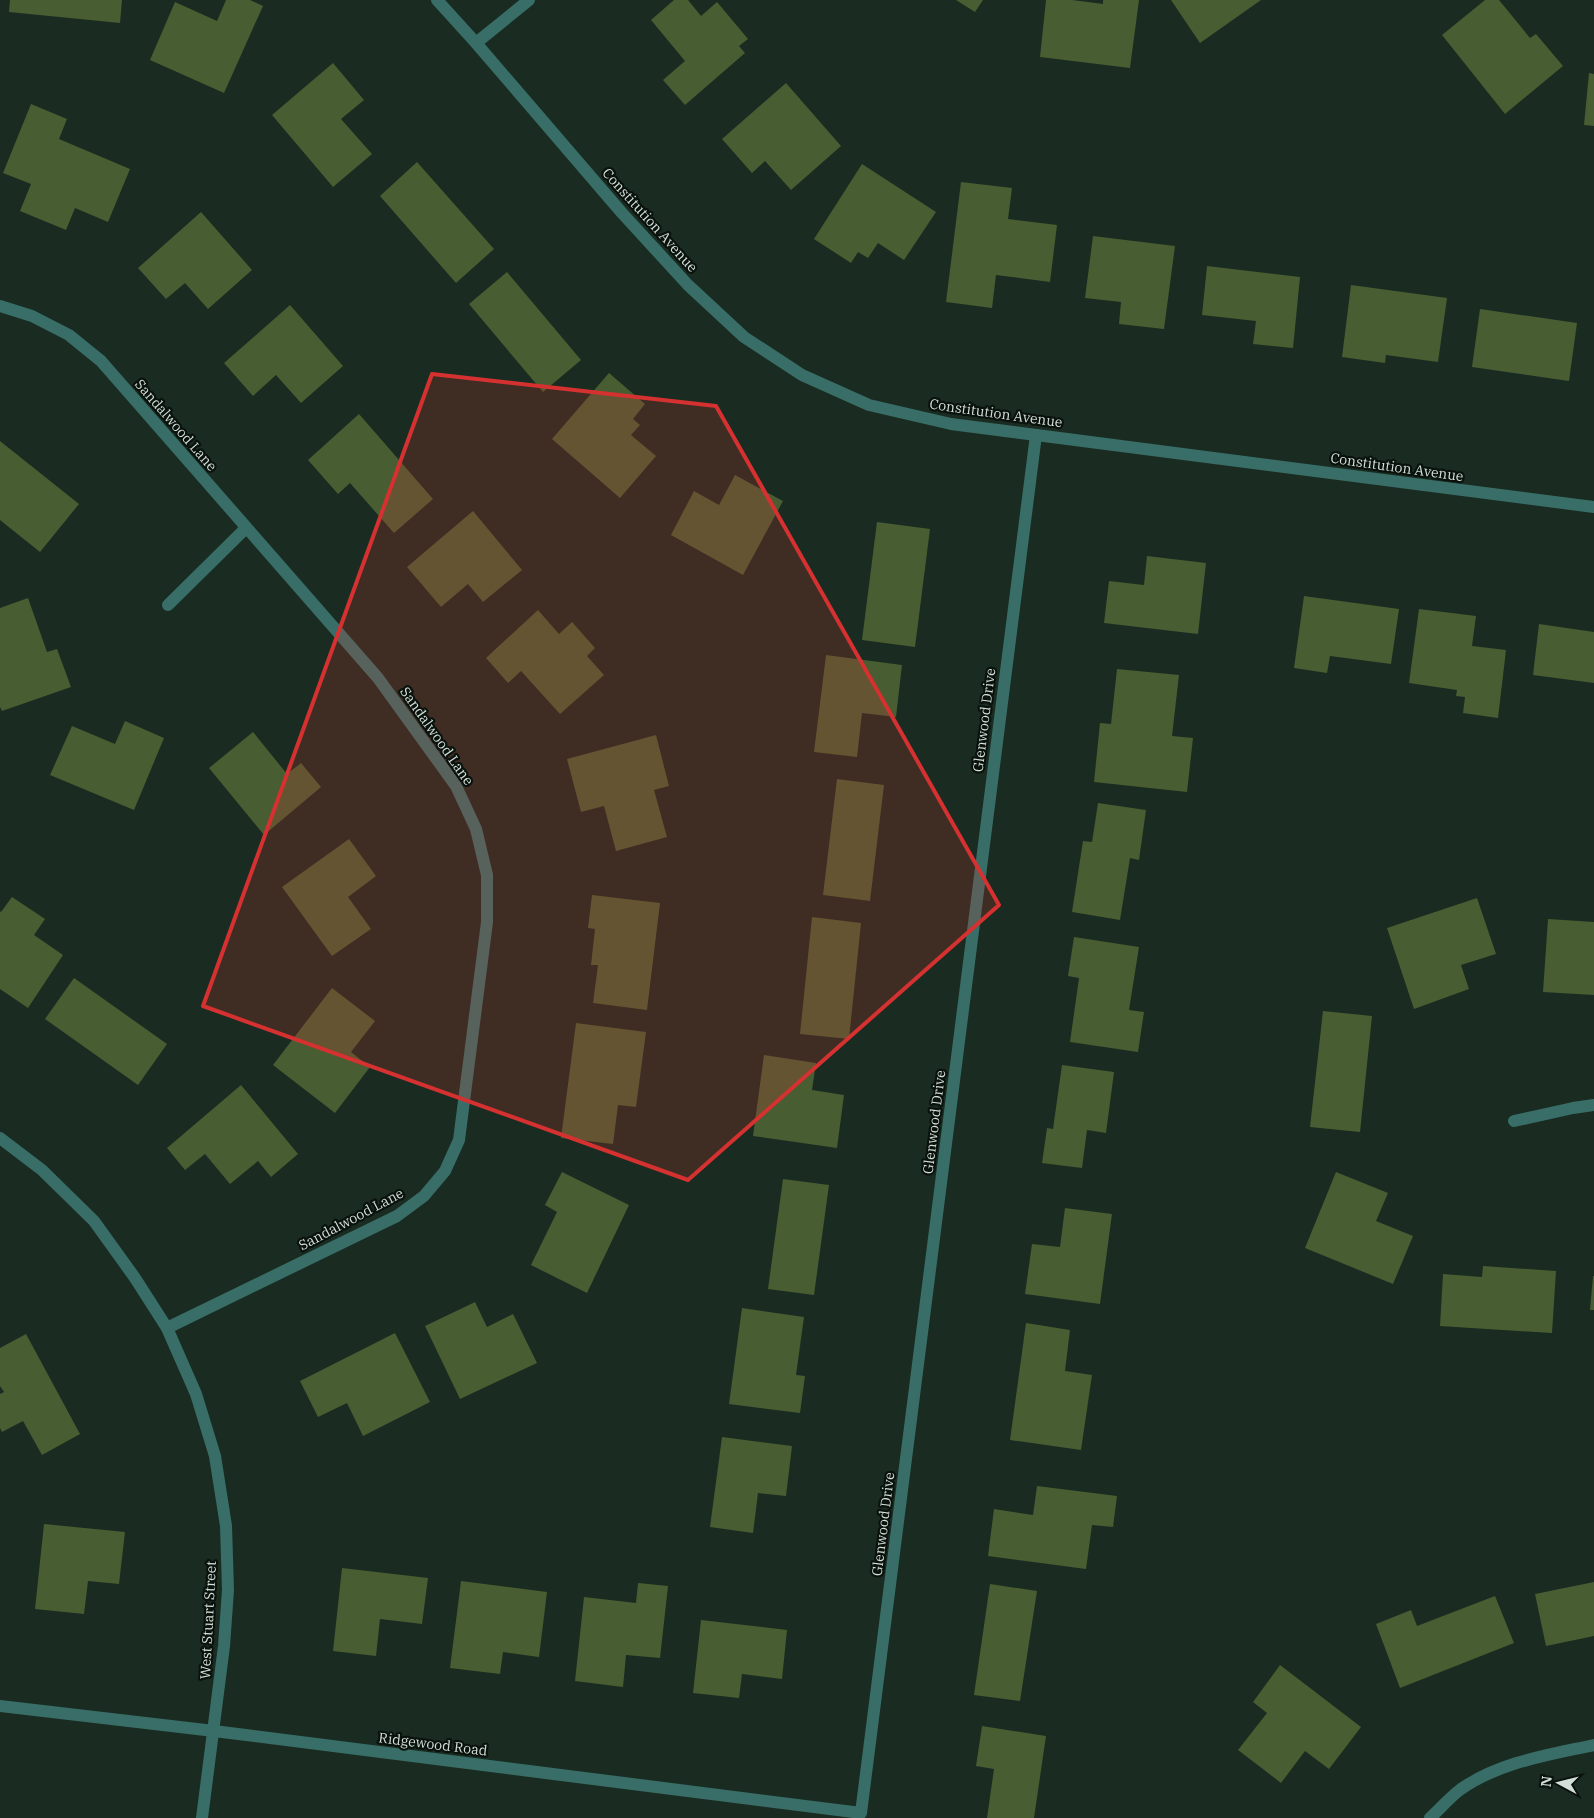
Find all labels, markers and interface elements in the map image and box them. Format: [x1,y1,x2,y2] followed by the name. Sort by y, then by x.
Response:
[598,164,702,276] street label: Constitution Avenue
[131,375,221,475] street label: Sandalwood Lane
[928,395,1064,431] street label: Constitution Avenue
[1329,449,1465,485] street label: Constitution Avenue
[969,667,999,773] street label: Glenwood Drive
[396,683,478,789] street label: Sandalwood Lane
[919,1069,949,1175] street label: Glenwood Drive
[295,1184,407,1254] street label: Sandalwood Lane
[868,1471,898,1577] street label: Glenwood Drive
[196,1560,220,1680] street label: West Stuart Street
[378,1728,489,1760] street label: Ridgewood Road
[1534,1758,1584,1808] north arrow
[1536,1775,1556,1788] text: N

